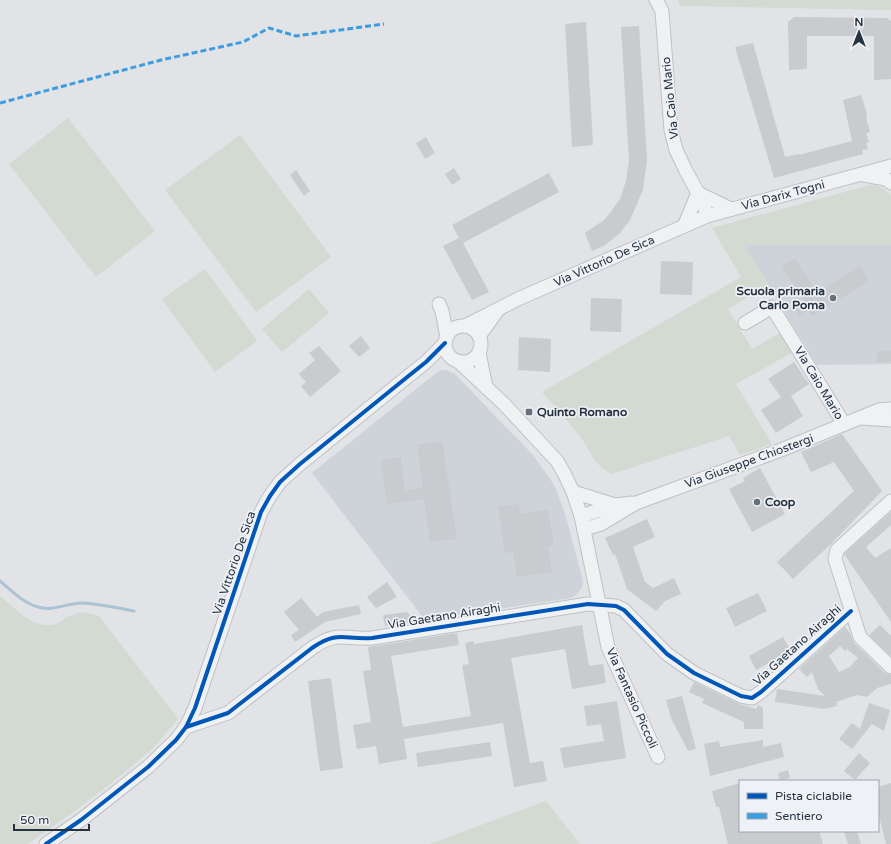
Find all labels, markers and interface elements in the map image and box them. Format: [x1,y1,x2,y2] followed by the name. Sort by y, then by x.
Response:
[839,12,879,52] north arrow
[855,16,863,29] text: N
[659,56,681,140] street label: Via Caio Mario
[740,177,826,213] street label: Via Darix Togni
[551,232,657,290] street label: Via Vittorio De Sica
[737,284,825,312] place label: Scuola primaria Carlo Poma
[828,293,838,303] marker: Scuola primaria Carlo Poma
[792,344,846,422] street label: Via Caio Mario
[537,405,627,419] place label: Quinto Romano
[524,407,534,417] marker: Quinto Romano
[683,431,815,491] street label: Via Giuseppe Chiostergi
[765,495,796,510] place label: Coop
[752,497,762,507] marker: Coop
[210,509,258,617] street label: Via Vittorio De Sica
[387,600,501,632] street label: Via Gaetano Airaghi
[750,602,844,688] street label: Via Gaetano Airaghi
[603,645,661,751] street label: Via Fantasio Piccoli
[739,780,879,832] legend
[775,789,852,803] text: Pista ciclabile
[14,806,89,832] scale bar
[775,809,822,823] text: Sentiero
[20,813,49,827] text: 50 m

